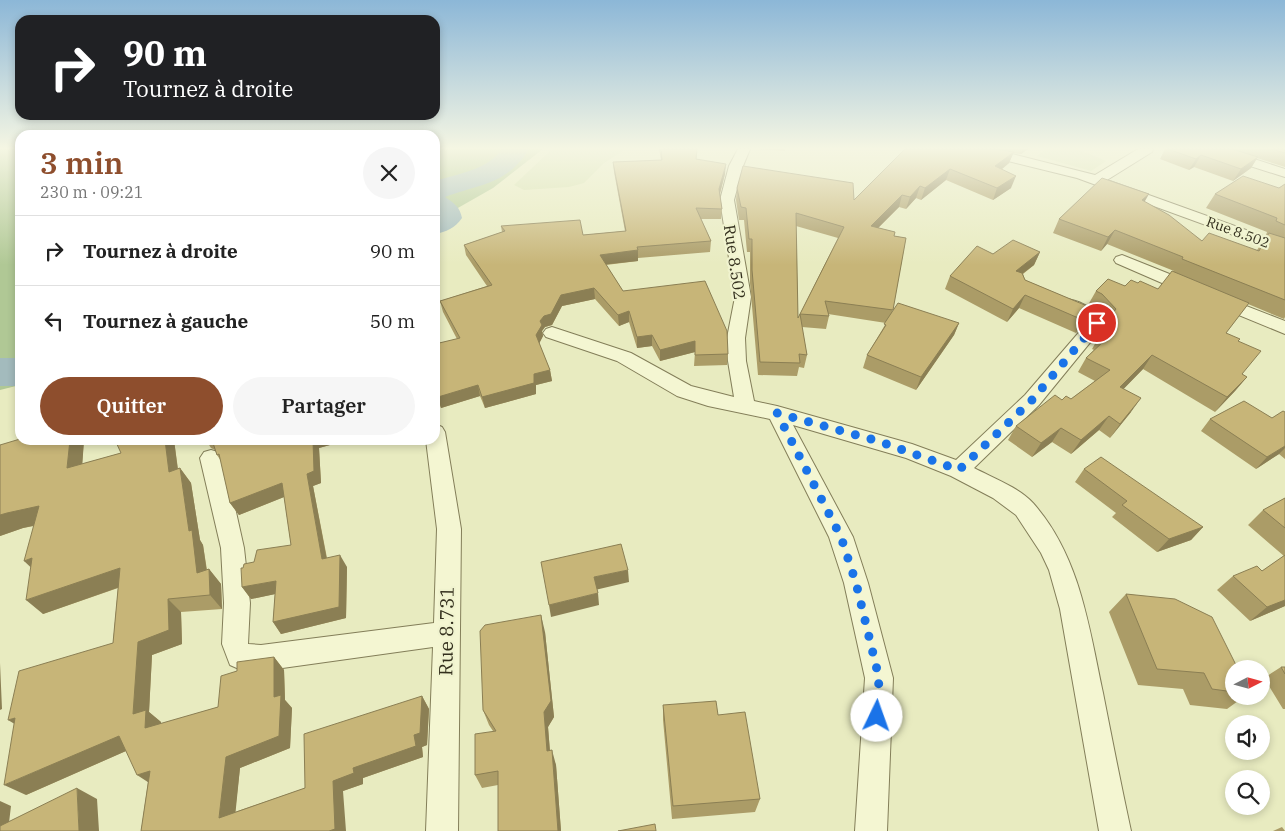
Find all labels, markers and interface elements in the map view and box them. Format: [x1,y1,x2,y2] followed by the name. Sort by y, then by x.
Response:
[123,30,207,76] text: 90 m
[40,35,105,100] icon: right
[123,74,293,103] text: Tournez à droite
[40,143,123,182] text: 3 min
[363,147,415,199] button: close
[40,182,143,202] text: 230 m · 09:21
[1204,212,1272,252] street label: Rue 8.502
[720,223,750,301] street label: Rue 8.502
[40,237,68,265] icon: right
[83,239,238,263] text: Tournez à droite
[370,239,415,263] text: 90 m
[1076,302,1118,344] pin
[40,307,68,335] icon: left
[83,309,248,333] text: Tournez à gauche
[370,309,415,333] text: 50 m
[1083,309,1111,337] icon: arrive
[40,377,223,435] button: Quitter
[233,377,415,435] button: Partager
[433,586,459,676] street label: Rue 8.731
[1225,660,1270,705] north arrow
[1225,660,1270,815] map controls
[850,689,902,741] position arrow
[1225,715,1270,760] button: sound
[1225,770,1270,815] button: search

